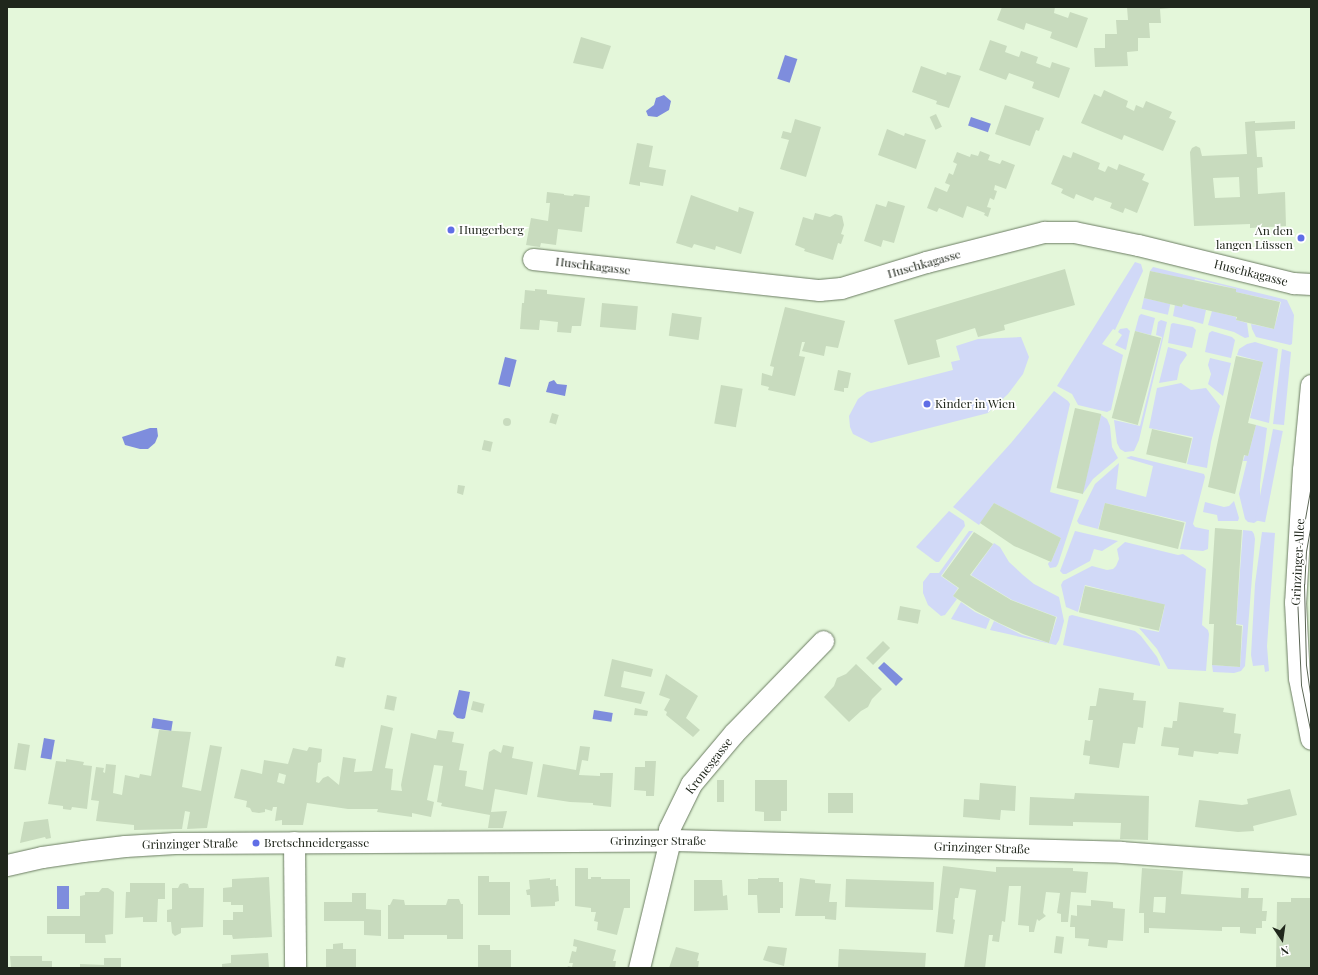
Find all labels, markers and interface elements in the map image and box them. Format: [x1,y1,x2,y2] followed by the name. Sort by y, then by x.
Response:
[459,223,524,237] place label: Hungerberg
[1216,224,1293,252] place label: An den langen Lüssen
[446,225,456,235] marker: Hungerberg
[1296,233,1306,243] marker: An den langen Lüssen
[886,247,962,281] street label: Huschkagasse
[555,254,631,278] street label: Huschkagasse
[1213,257,1289,289] street label: Huschkagasse
[935,397,1016,411] place label: Kinder in Wien
[922,399,932,409] marker: Kinder in Wien
[1289,518,1307,606] street label: Grinzinger Allee
[683,735,735,797] street label: Kronesgasse
[610,834,706,848] street label: Grinzinger Straße
[142,836,238,852] street label: Grinzinger Straße
[264,836,369,850] place label: Bretschneidergasse
[251,838,261,848] marker: Bretschneidergasse
[934,839,1030,857] street label: Grinzinger Straße
[1262,919,1302,959] north arrow
[1279,943,1290,959] text: N

